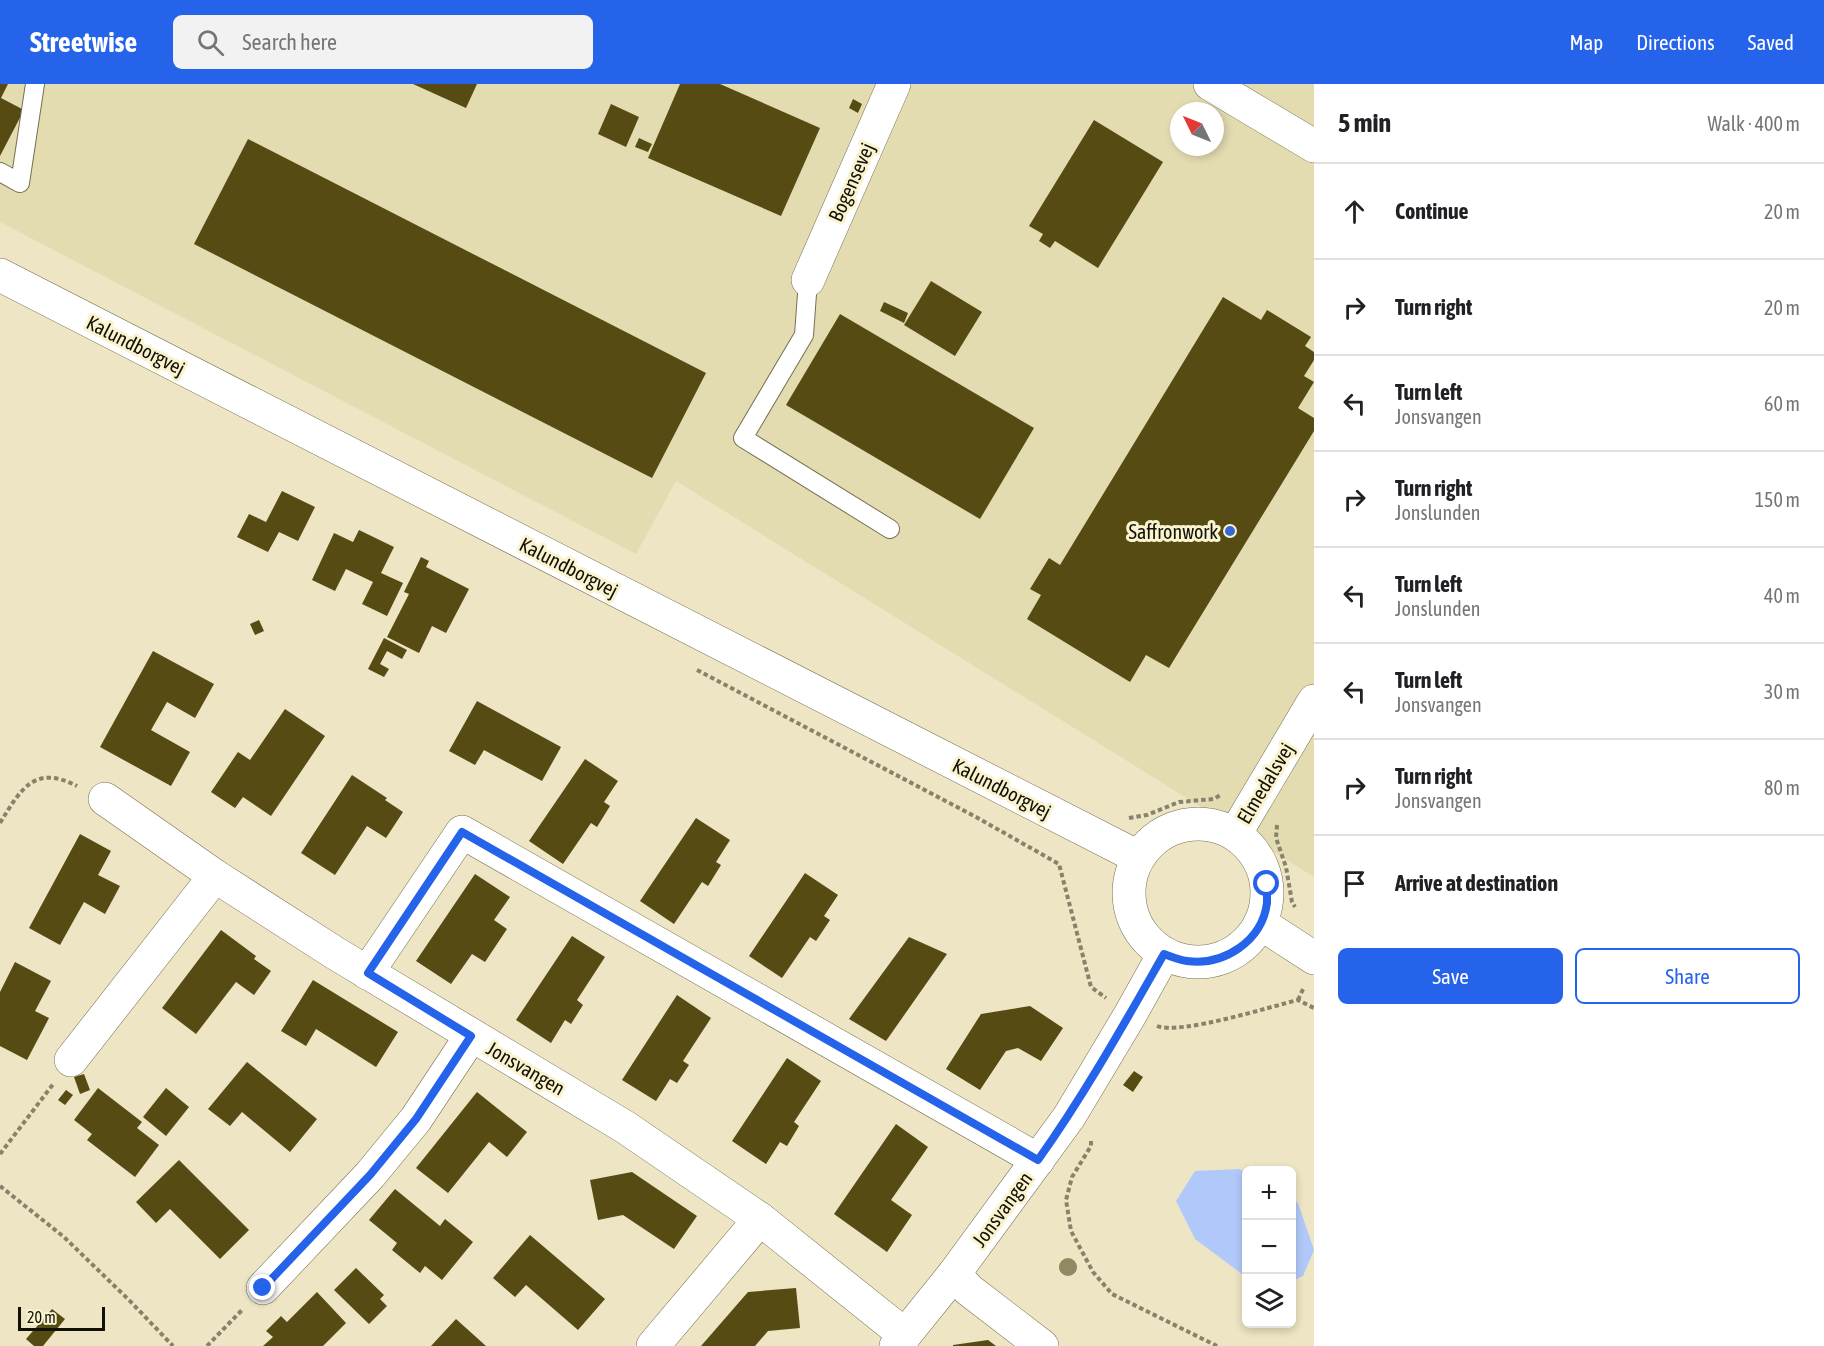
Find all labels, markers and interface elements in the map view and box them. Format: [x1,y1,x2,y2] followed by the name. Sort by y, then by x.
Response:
[173,15,593,69] search box
[30,26,137,58] text: Streetwise
[194,26,227,59] icon: search
[242,29,337,55] text: Search here
[1569,30,1603,54] text: Map
[1636,30,1715,54] text: Directions
[1748,30,1794,54] text: Saved
[1170,102,1224,156] north arrow
[1338,108,1391,138] text: 5 min
[1708,112,1800,135] text: Walk · 400 m
[824,139,878,225] street label: Bogensevej
[1338,195,1371,228] icon: ahead
[1395,198,1469,224] text: Continue
[1764,200,1800,223] text: 20 m
[1338,291,1371,324] icon: right
[1395,294,1472,320] text: Turn right
[1764,296,1800,319] text: 20 m
[83,310,189,380] street label: Kalundborgvej
[1395,379,1462,405] text: Turn left
[1338,387,1371,420] icon: left
[1764,392,1800,415] text: 60 m
[1395,405,1482,428] text: Jonsvangen
[1395,475,1472,501] text: Turn right
[1338,483,1371,516] icon: right
[1755,488,1800,511] text: 150 m
[1395,501,1480,524] text: Jonslunden
[1129,520,1218,543] place label: Saffronwork
[1223,524,1237,538] marker: Saffronwork
[516,532,622,602] street label: Kalundborgvej
[1395,571,1462,597] text: Turn left
[1338,579,1371,612] icon: left
[1764,584,1800,607] text: 40 m
[1395,597,1480,620] text: Jonslunden
[1395,667,1462,693] text: Turn left
[1338,675,1371,708] icon: left
[1764,680,1800,703] text: 30 m
[1395,693,1482,716] text: Jonsvangen
[1232,738,1298,828] street label: Elmedalsvej
[949,753,1055,823] street label: Kalundborgvej
[1395,763,1472,789] text: Turn right
[1338,771,1371,804] icon: right
[1764,776,1800,799] text: 80 m
[1395,789,1482,812] text: Jonsvangen
[1338,867,1371,900] icon: arrive
[1253,870,1279,896] route start
[1395,870,1558,896] text: Arrive at destination
[1338,948,1563,1004] button: Save
[1575,948,1800,1004] button: Share
[483,1036,569,1100] street label: Jonsvangen
[1242,1166,1296,1328] map controls
[1242,1166,1296,1220] button: +
[967,1167,1037,1251] street label: Jonsvangen
[1242,1220,1296,1274] button: −
[249,1274,275,1300] route end
[1242,1274,1296,1328] button: layers
[18,1304,105,1332] scale bar
[27,1308,56,1326] text: 20 m

